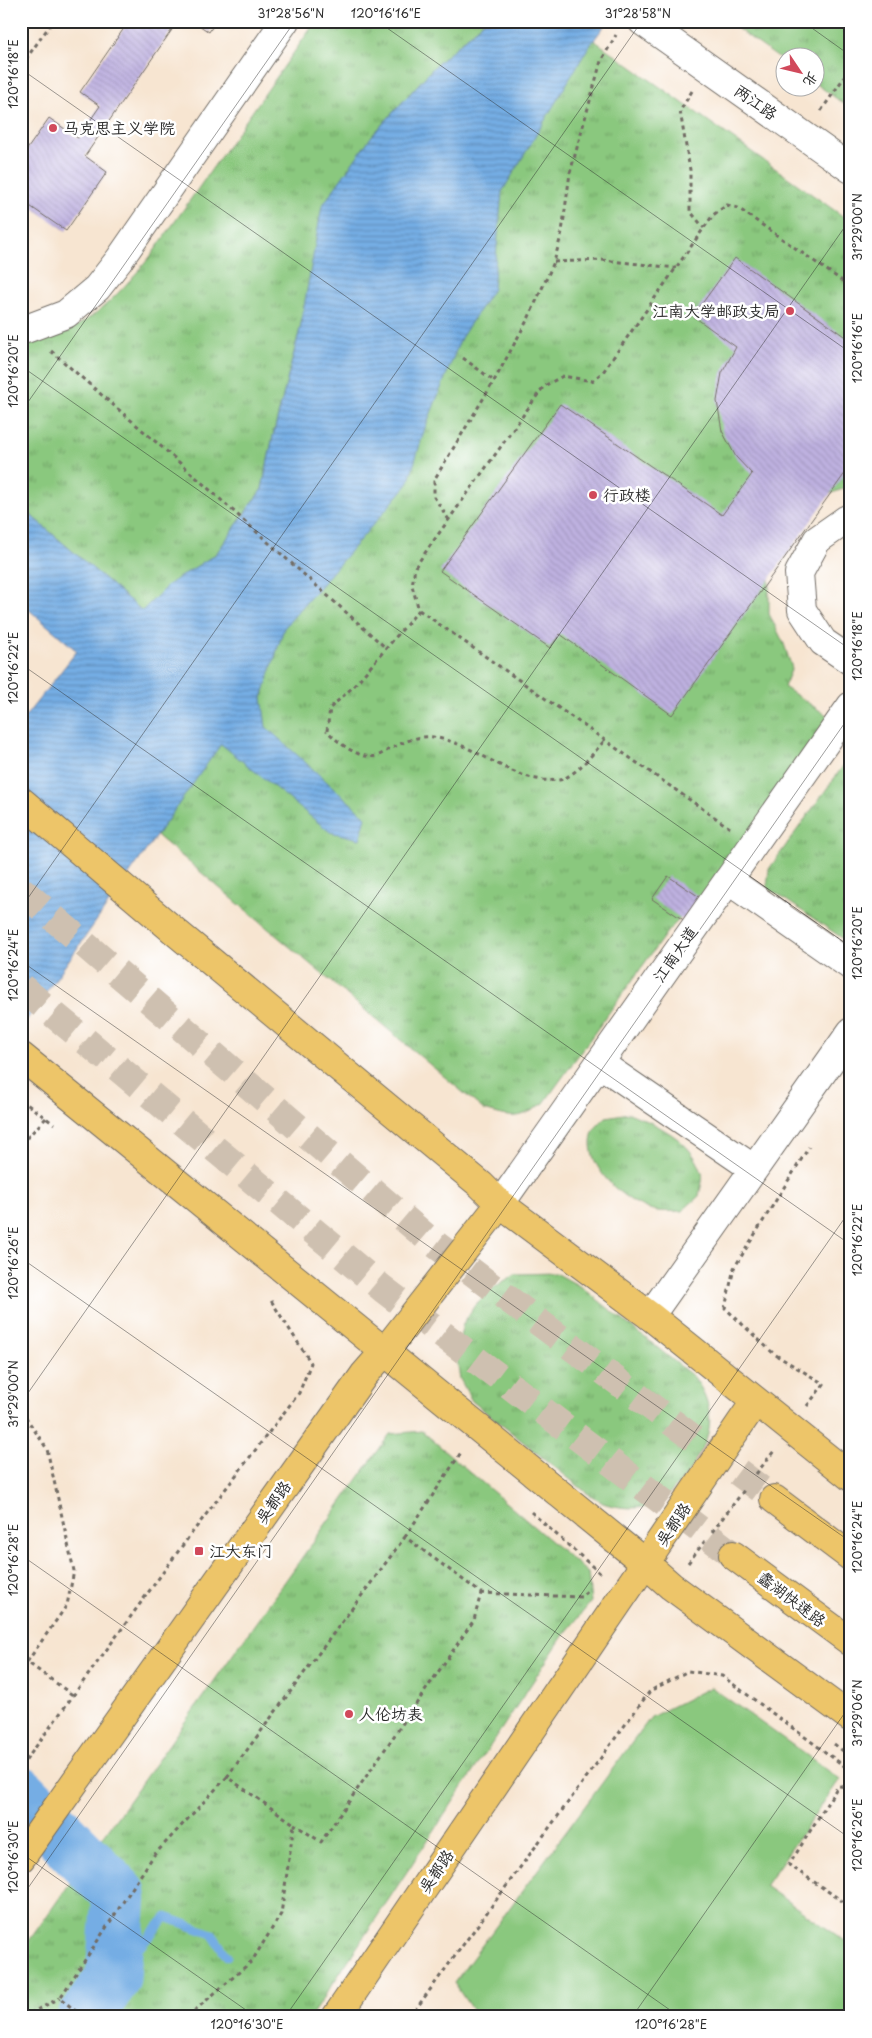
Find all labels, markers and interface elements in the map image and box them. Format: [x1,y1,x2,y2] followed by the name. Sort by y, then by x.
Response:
[258,4,324,22] text: 31°28'56"N
[351,4,421,22] text: 120°16'16"E
[605,4,671,22] text: 31°28'58"N
[4,39,22,109] text: 120°16'18"E
[774,48,824,98] north arrow
[798,68,824,91] text: 北
[730,78,783,125] street label: 两江路
[63,115,175,139] place label: 马克思主义学院
[47,122,59,134] marker: 马克思主义学院
[848,193,866,261] text: 31°29'00"N
[652,298,780,322] place label: 江南大学邮政支局
[784,305,796,317] marker: 江南大学邮政支局
[848,313,866,383] text: 120°16'16"E
[4,334,22,408] text: 120°16'20"E
[603,482,651,506] place label: 行政楼
[587,489,599,501] marker: 行政楼
[848,611,866,681] text: 120°16'18"E
[4,632,22,704] text: 120°16'22"E
[848,906,866,980] text: 120°16'20"E
[646,920,702,987] street label: 江南大道
[4,929,22,1001] text: 120°16'24"E
[848,1204,866,1276] text: 120°16'22"E
[4,1227,22,1299] text: 120°16'26"E
[4,1360,22,1428] text: 31°29'00"N
[249,1475,296,1528] street label: 吴都路
[649,1497,696,1550] street label: 吴都路
[848,1501,866,1573] text: 120°16'24"E
[4,1524,22,1596] text: 120°16'28"E
[209,1538,273,1562] place label: 江大东门
[193,1545,205,1557] marker: 江大东门
[753,1565,832,1632] street label: 蠡湖快速路
[848,1679,866,1747] text: 31°29'06"N
[359,1701,423,1725] place label: 人伦坊表
[343,1708,355,1720] marker: 人伦坊表
[848,1799,866,1871] text: 120°16'26"E
[4,1820,22,1894] text: 120°16'30"E
[412,1844,459,1897] street label: 吴都路
[210,2015,284,2033] text: 120°16'30"E
[635,2015,707,2033] text: 120°16'28"E

